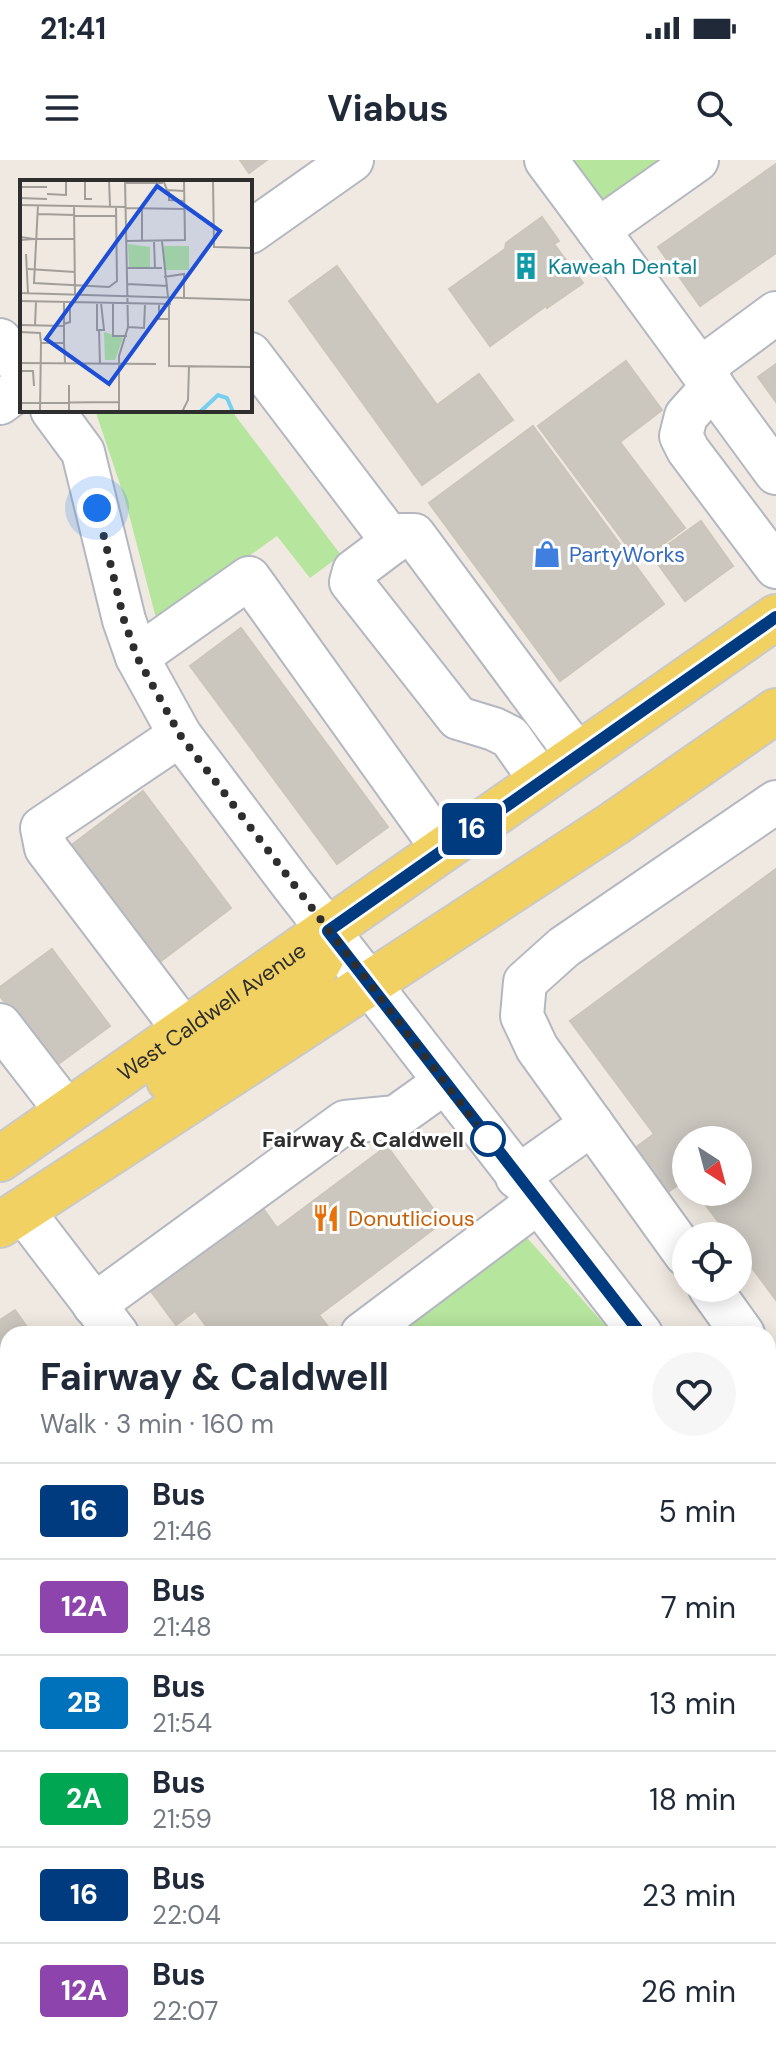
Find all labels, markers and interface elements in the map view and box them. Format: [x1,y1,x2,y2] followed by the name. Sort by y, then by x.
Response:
[40,9,106,48] text: 21:41
[327,85,449,132] text: Viabus
[40,86,84,130] icon: menu
[692,86,736,130] icon: search
[20,180,252,412] inset map
[511,251,541,281] building icon: Kaweah Dental
[548,252,697,281] place label: Kaweah Dental
[77,488,117,528] your location
[532,539,562,569] shop icon: PartyWorks
[569,540,685,569] place label: PartyWorks
[436,803,508,855] line badge: 16
[458,810,486,847] text: 16
[112,936,312,1088] street label: West Caldwell Avenue
[471,1122,505,1156] marker: Fairway & Caldwell
[262,1125,464,1154] place label: Fairway & Caldwell
[672,1126,752,1206] north arrow
[672,1126,752,1302] map controls
[311,1203,341,1233] restaurant icon: Donutlicious
[348,1204,475,1233] place label: Donutlicious
[672,1222,752,1302] button: locate
[40,1352,389,1402] text: Fairway & Caldwell
[652,1352,736,1436] button: heart
[40,1407,274,1441] text: Walk · 3 min · 160 m
[152,1475,206,1514] text: Bus
[70,1492,98,1529] text: 16
[659,1492,736,1531] text: 5 min
[152,1514,212,1548] text: 21:46
[152,1571,206,1610] text: Bus
[61,1588,107,1625] text: 12A
[661,1588,736,1627] text: 7 min
[152,1610,212,1644] text: 21:48
[152,1667,206,1706] text: Bus
[67,1684,101,1721] text: 2B
[650,1684,736,1723] text: 13 min
[152,1706,212,1740] text: 21:54
[152,1763,206,1802] text: Bus
[66,1780,102,1817] text: 2A
[649,1780,736,1819] text: 18 min
[152,1802,212,1836] text: 21:59
[152,1859,206,1898] text: Bus
[70,1876,98,1913] text: 16
[642,1876,736,1915] text: 23 min
[152,1898,221,1932] text: 22:04
[152,1955,206,1994] text: Bus
[61,1972,107,2009] text: 12A
[641,1972,736,2011] text: 26 min
[152,1994,219,2028] text: 22:07

